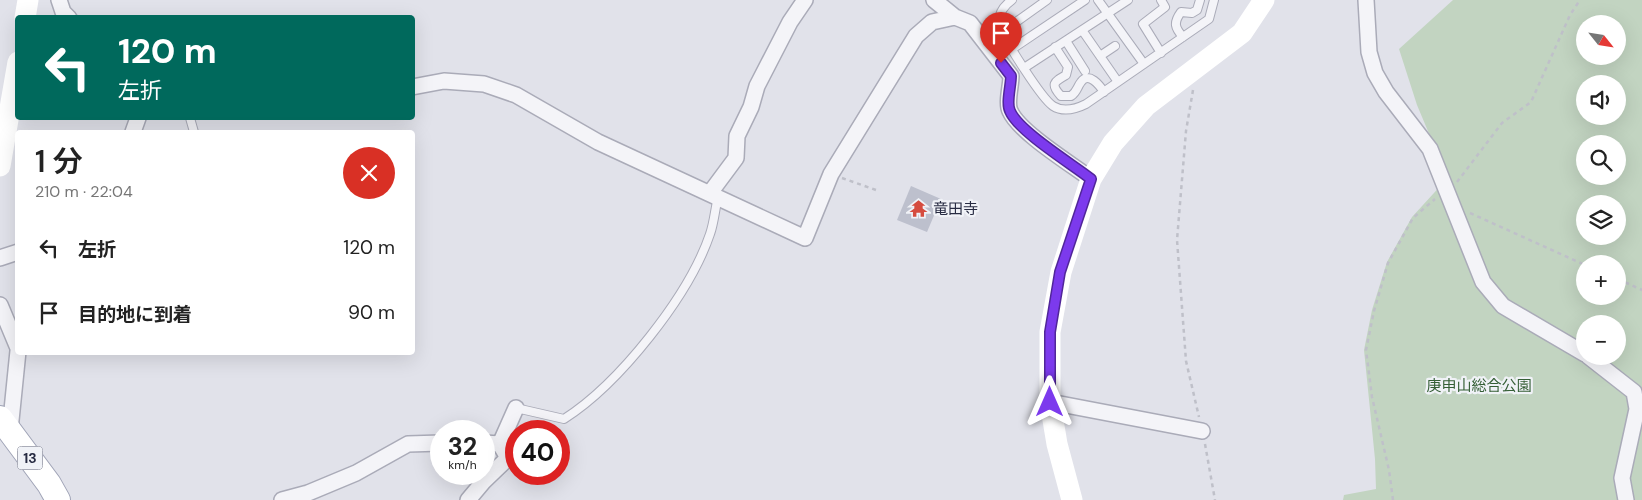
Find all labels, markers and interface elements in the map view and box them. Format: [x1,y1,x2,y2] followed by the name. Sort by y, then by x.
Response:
[980,12,1022,63] pin
[1576,15,1626,65] north arrow
[1576,15,1626,365] map controls
[987,19,1015,47] icon: arrive
[118,28,217,74] text: 120 m
[35,35,100,100] icon: left
[1576,75,1626,125] button: sound
[118,76,162,105] text: 左折
[1576,135,1626,185] button: search
[35,142,83,181] text: 1 分
[343,147,395,199] button: close
[35,181,133,202] text: 210 m · 22:04
[1576,195,1626,245] button: layers
[909,199,929,219] temple icon: 竜田寺
[933,199,978,219] place label: 竜田寺
[35,234,63,262] icon: left
[343,235,395,260] text: 120 m
[78,237,116,262] text: 左折
[1576,255,1626,305] button: +
[35,299,63,327] icon: arrive
[348,300,395,325] text: 90 m
[78,302,192,327] text: 目的地に到着
[1576,315,1626,365] button: −
[1023,375,1075,427] position arrow
[1426,376,1532,396] park label: 庚申山総合公園
[505,420,570,485] speed limit sign: 40
[448,430,477,463] text: 32
[18,446,42,469] road number: 13
[448,457,477,473] text: km/h

